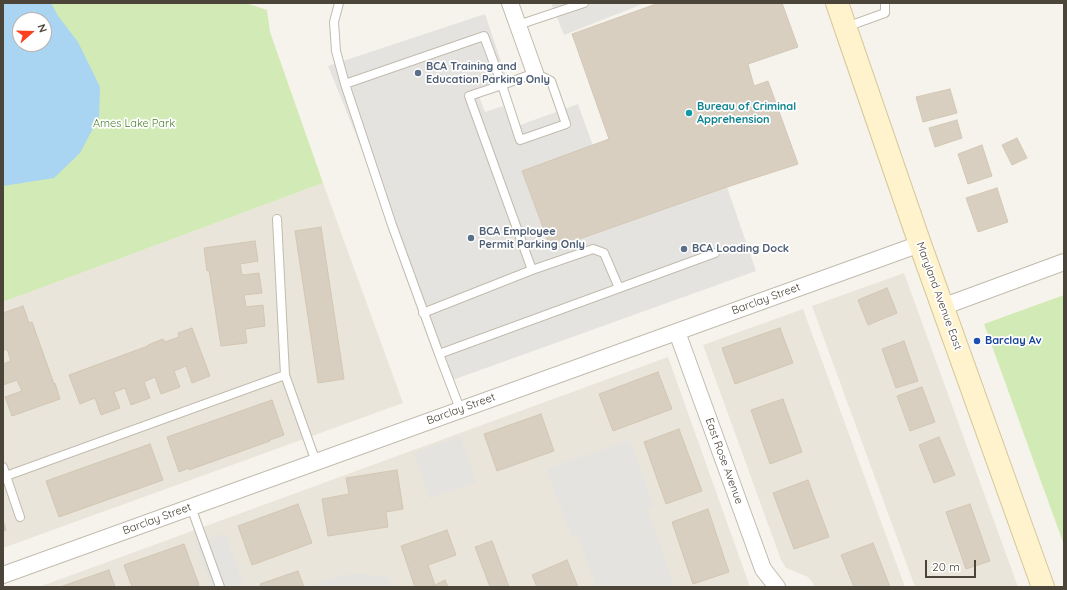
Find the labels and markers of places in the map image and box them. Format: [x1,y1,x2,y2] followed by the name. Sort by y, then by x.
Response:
[426,60,550,86] place label: BCA Training and Education Parking Only
[413,68,423,78] marker: BCA Training and Education Parking Only
[697,100,796,126] place label: Bureau of Criminal Apprehension
[684,108,694,118] marker: Bureau of Criminal Apprehension
[479,225,585,251] place label: BCA Employee Permit Parking Only
[466,233,476,243] marker: BCA Employee Permit Parking Only
[692,242,789,256] place label: BCA Loading Dock
[679,244,689,254] marker: BCA Loading Dock
[985,334,1042,348] place label: Barclay Av
[972,336,982,346] marker: Barclay Av

